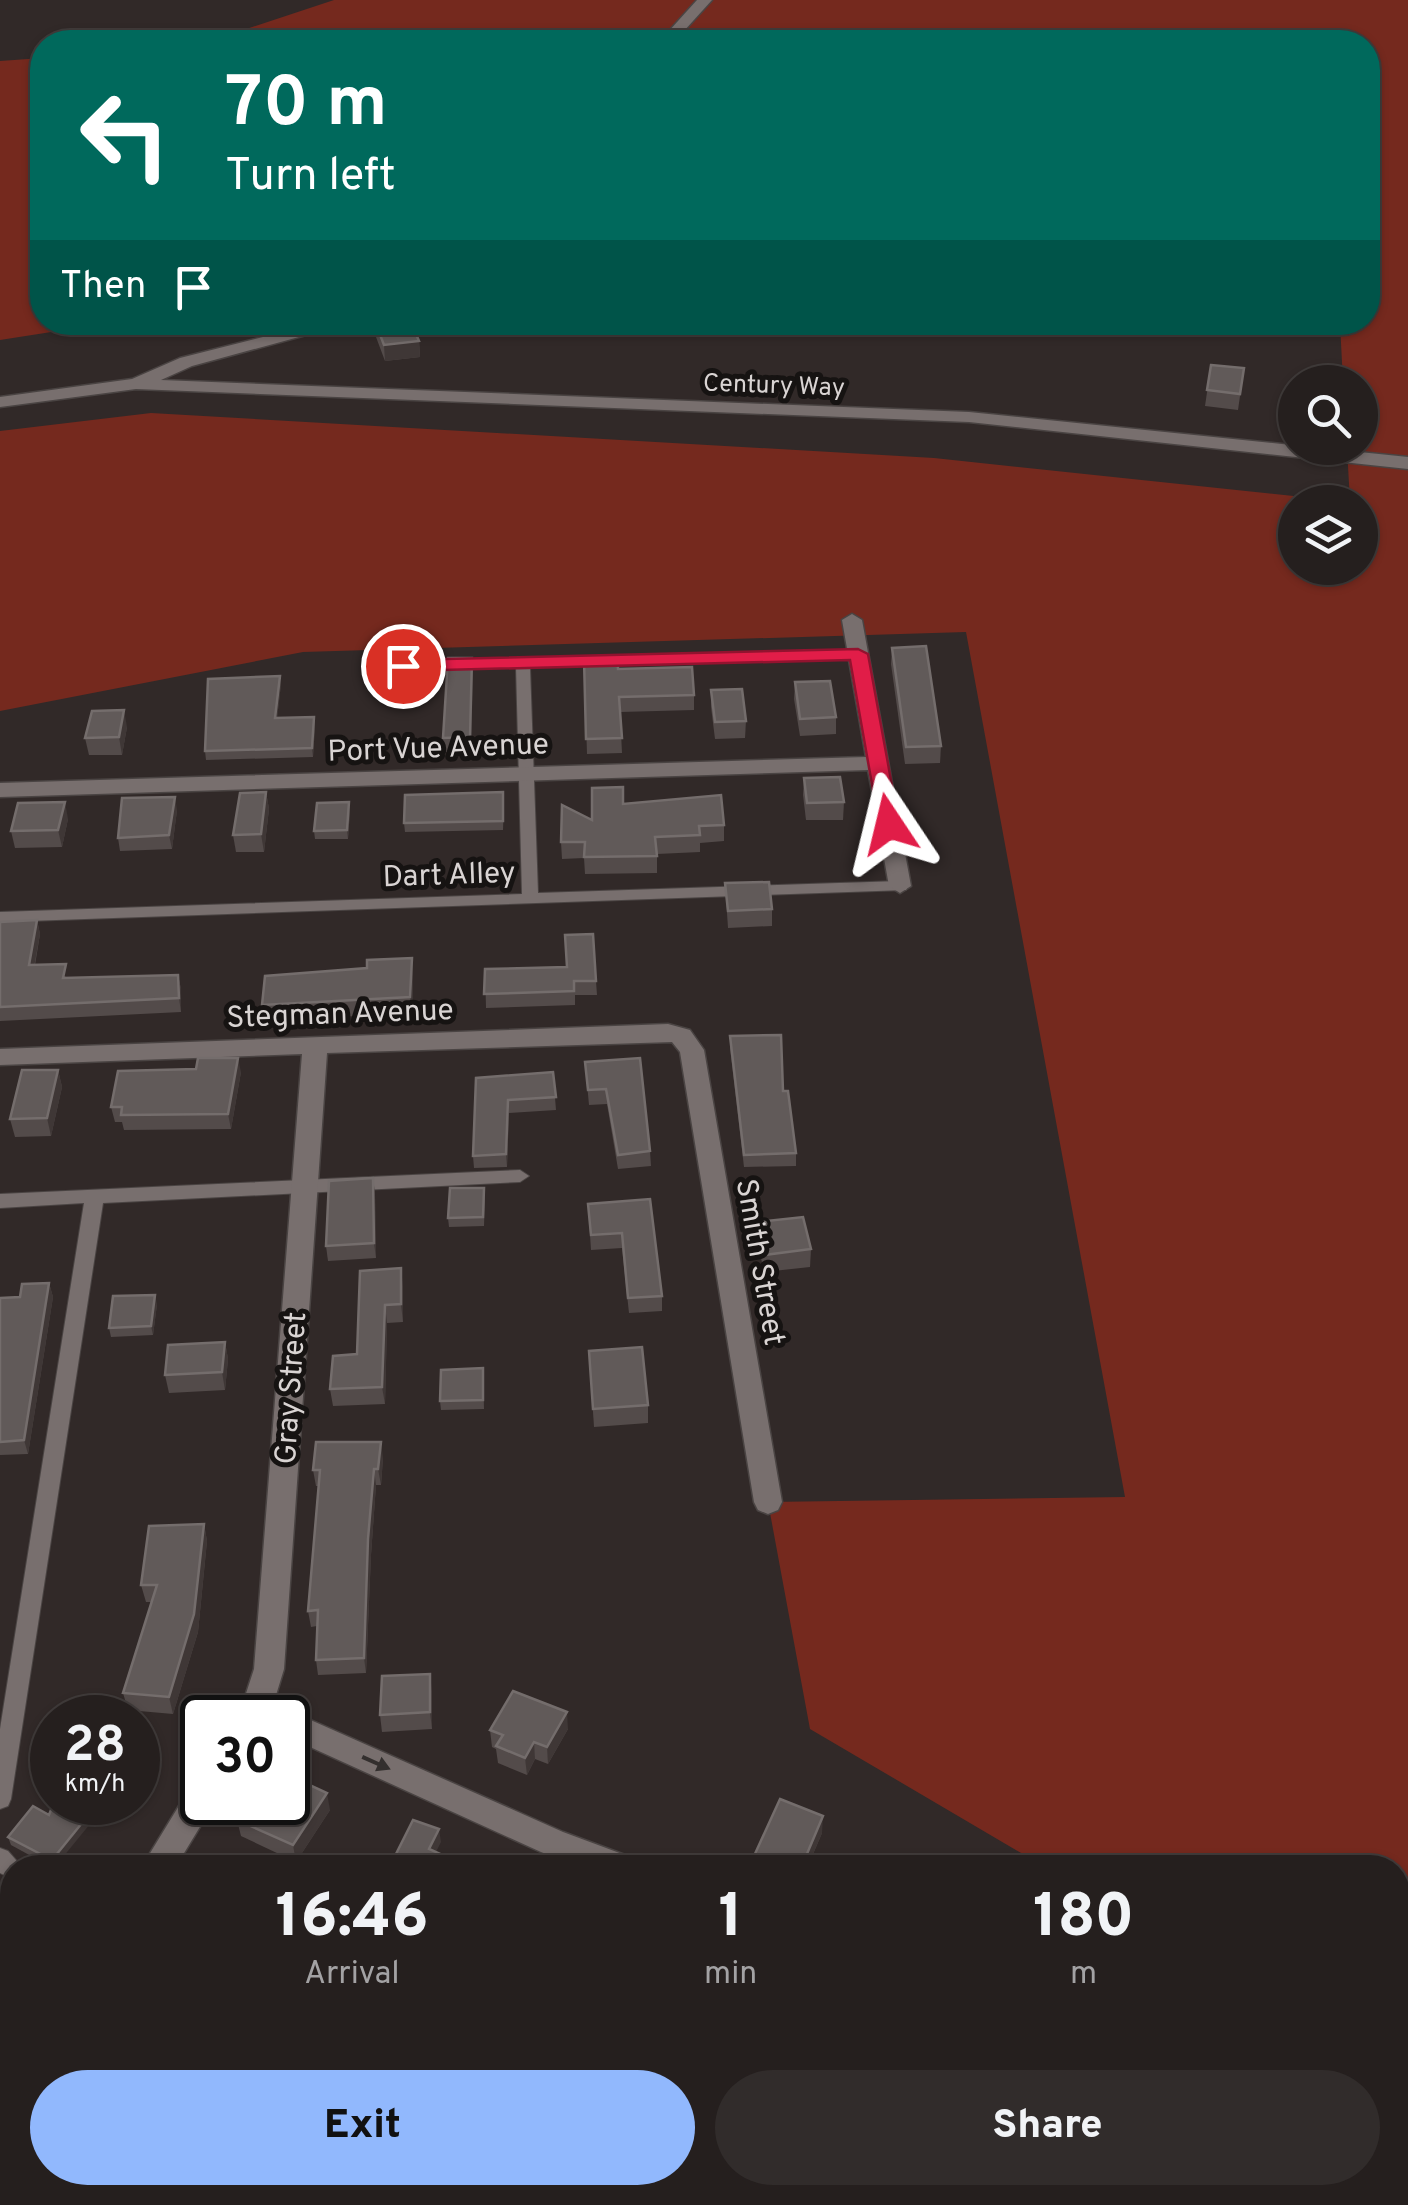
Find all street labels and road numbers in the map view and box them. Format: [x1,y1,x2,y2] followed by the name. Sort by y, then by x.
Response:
[702,369,845,405] street label: Century Way
[327,727,549,772] street label: Port Vue Avenue
[382,856,516,897] street label: Dart Alley
[226,993,454,1038] street label: Stegman Avenue
[726,1176,791,1349] street label: Smith Street
[269,1311,316,1466] street label: Gray Street

